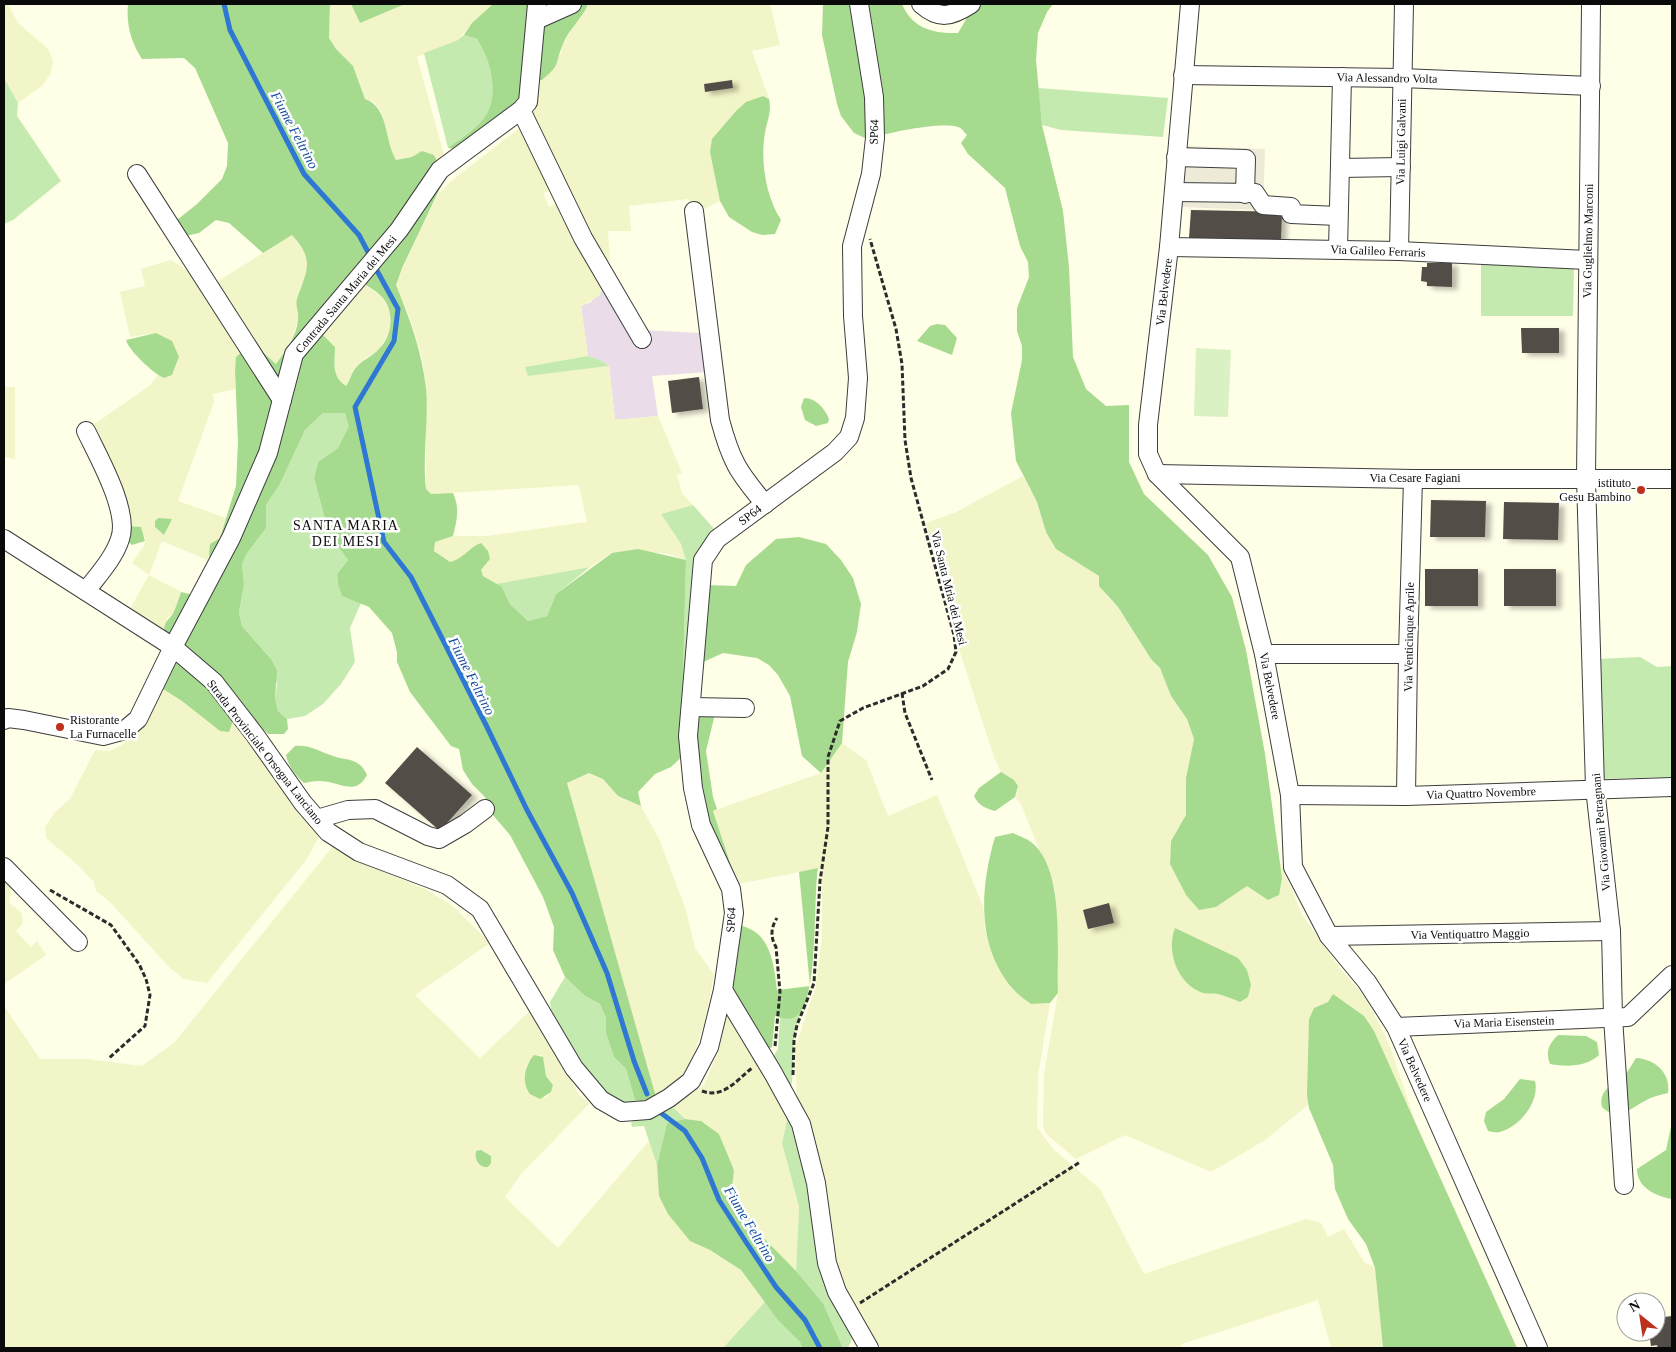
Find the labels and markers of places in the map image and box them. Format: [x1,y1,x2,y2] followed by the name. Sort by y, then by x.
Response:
[1559,476,1631,504] place label: istituto Gesu Bambino
[1635,484,1647,496] marker: istituto Gesu Bambino
[70,713,136,741] place label: Ristorante La Furnacelle
[54,721,66,733] marker: Ristorante La Furnacelle

